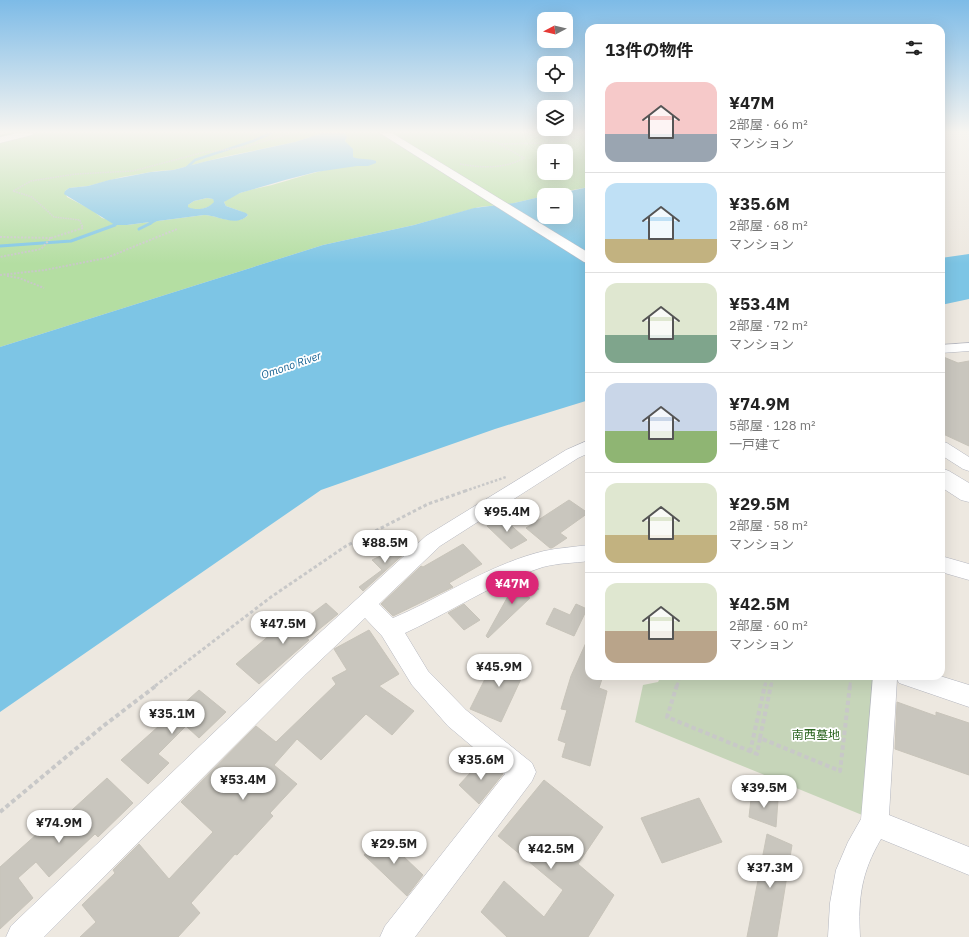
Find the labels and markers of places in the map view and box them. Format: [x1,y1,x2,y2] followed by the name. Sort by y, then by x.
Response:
[474,499,540,533] pin: ¥95.4M
[352,530,418,564] pin: ¥88.5M
[488,571,536,605] pin: ¥47M
[250,611,316,645] pin: ¥47.5M
[466,654,532,688] pin: ¥45.9M
[139,701,205,735] pin: ¥35.1M
[448,747,514,781] pin: ¥35.6M
[210,767,276,801] pin: ¥53.4M
[731,775,797,809] pin: ¥39.5M
[26,810,92,844] pin: ¥74.9M
[361,831,427,865] pin: ¥29.5M
[518,836,584,870] pin: ¥42.5M
[737,855,803,889] pin: ¥37.3M

